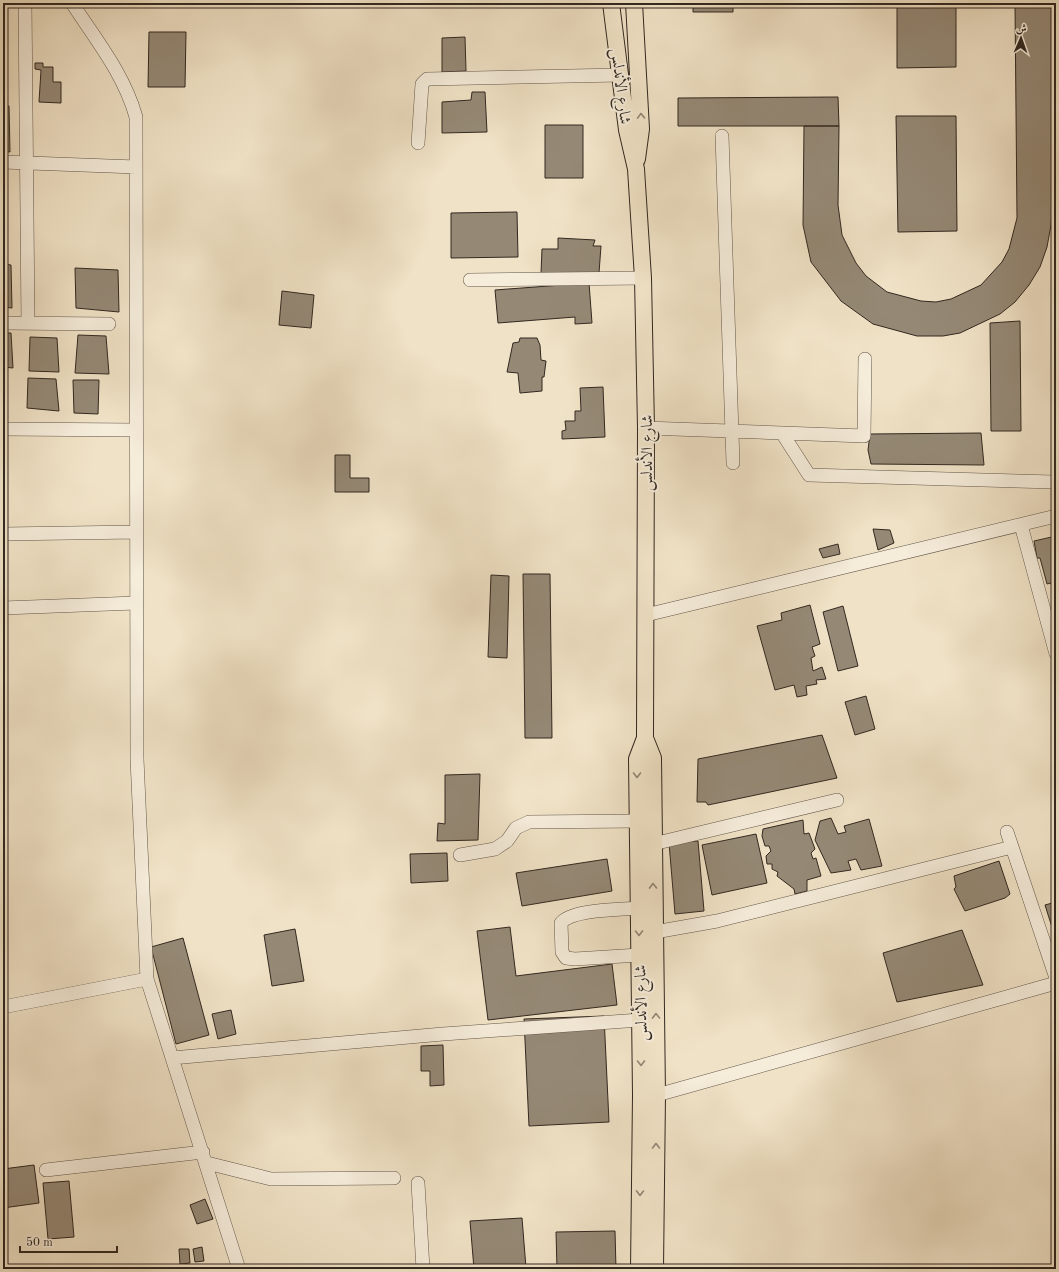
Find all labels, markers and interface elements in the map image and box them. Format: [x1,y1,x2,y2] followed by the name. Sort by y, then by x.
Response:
[1001,18,1041,58] north arrow
[1016,24,1027,35] text: ش
[603,47,638,126] street label: شارع الأندلس
[637,113,645,119] one-way arrow
[635,415,660,491] street label: شارع الأندلس
[633,772,641,778] one-way arrow
[649,883,657,889] one-way arrow
[635,930,643,936] one-way arrow
[628,965,655,1041] street label: شارع الأندلس
[652,1013,660,1019] one-way arrow
[637,1060,645,1066] one-way arrow
[652,1143,660,1149] one-way arrow
[636,1190,644,1196] one-way arrow
[20,1228,117,1254] scale bar
[26,1236,53,1249] text: 50 m

